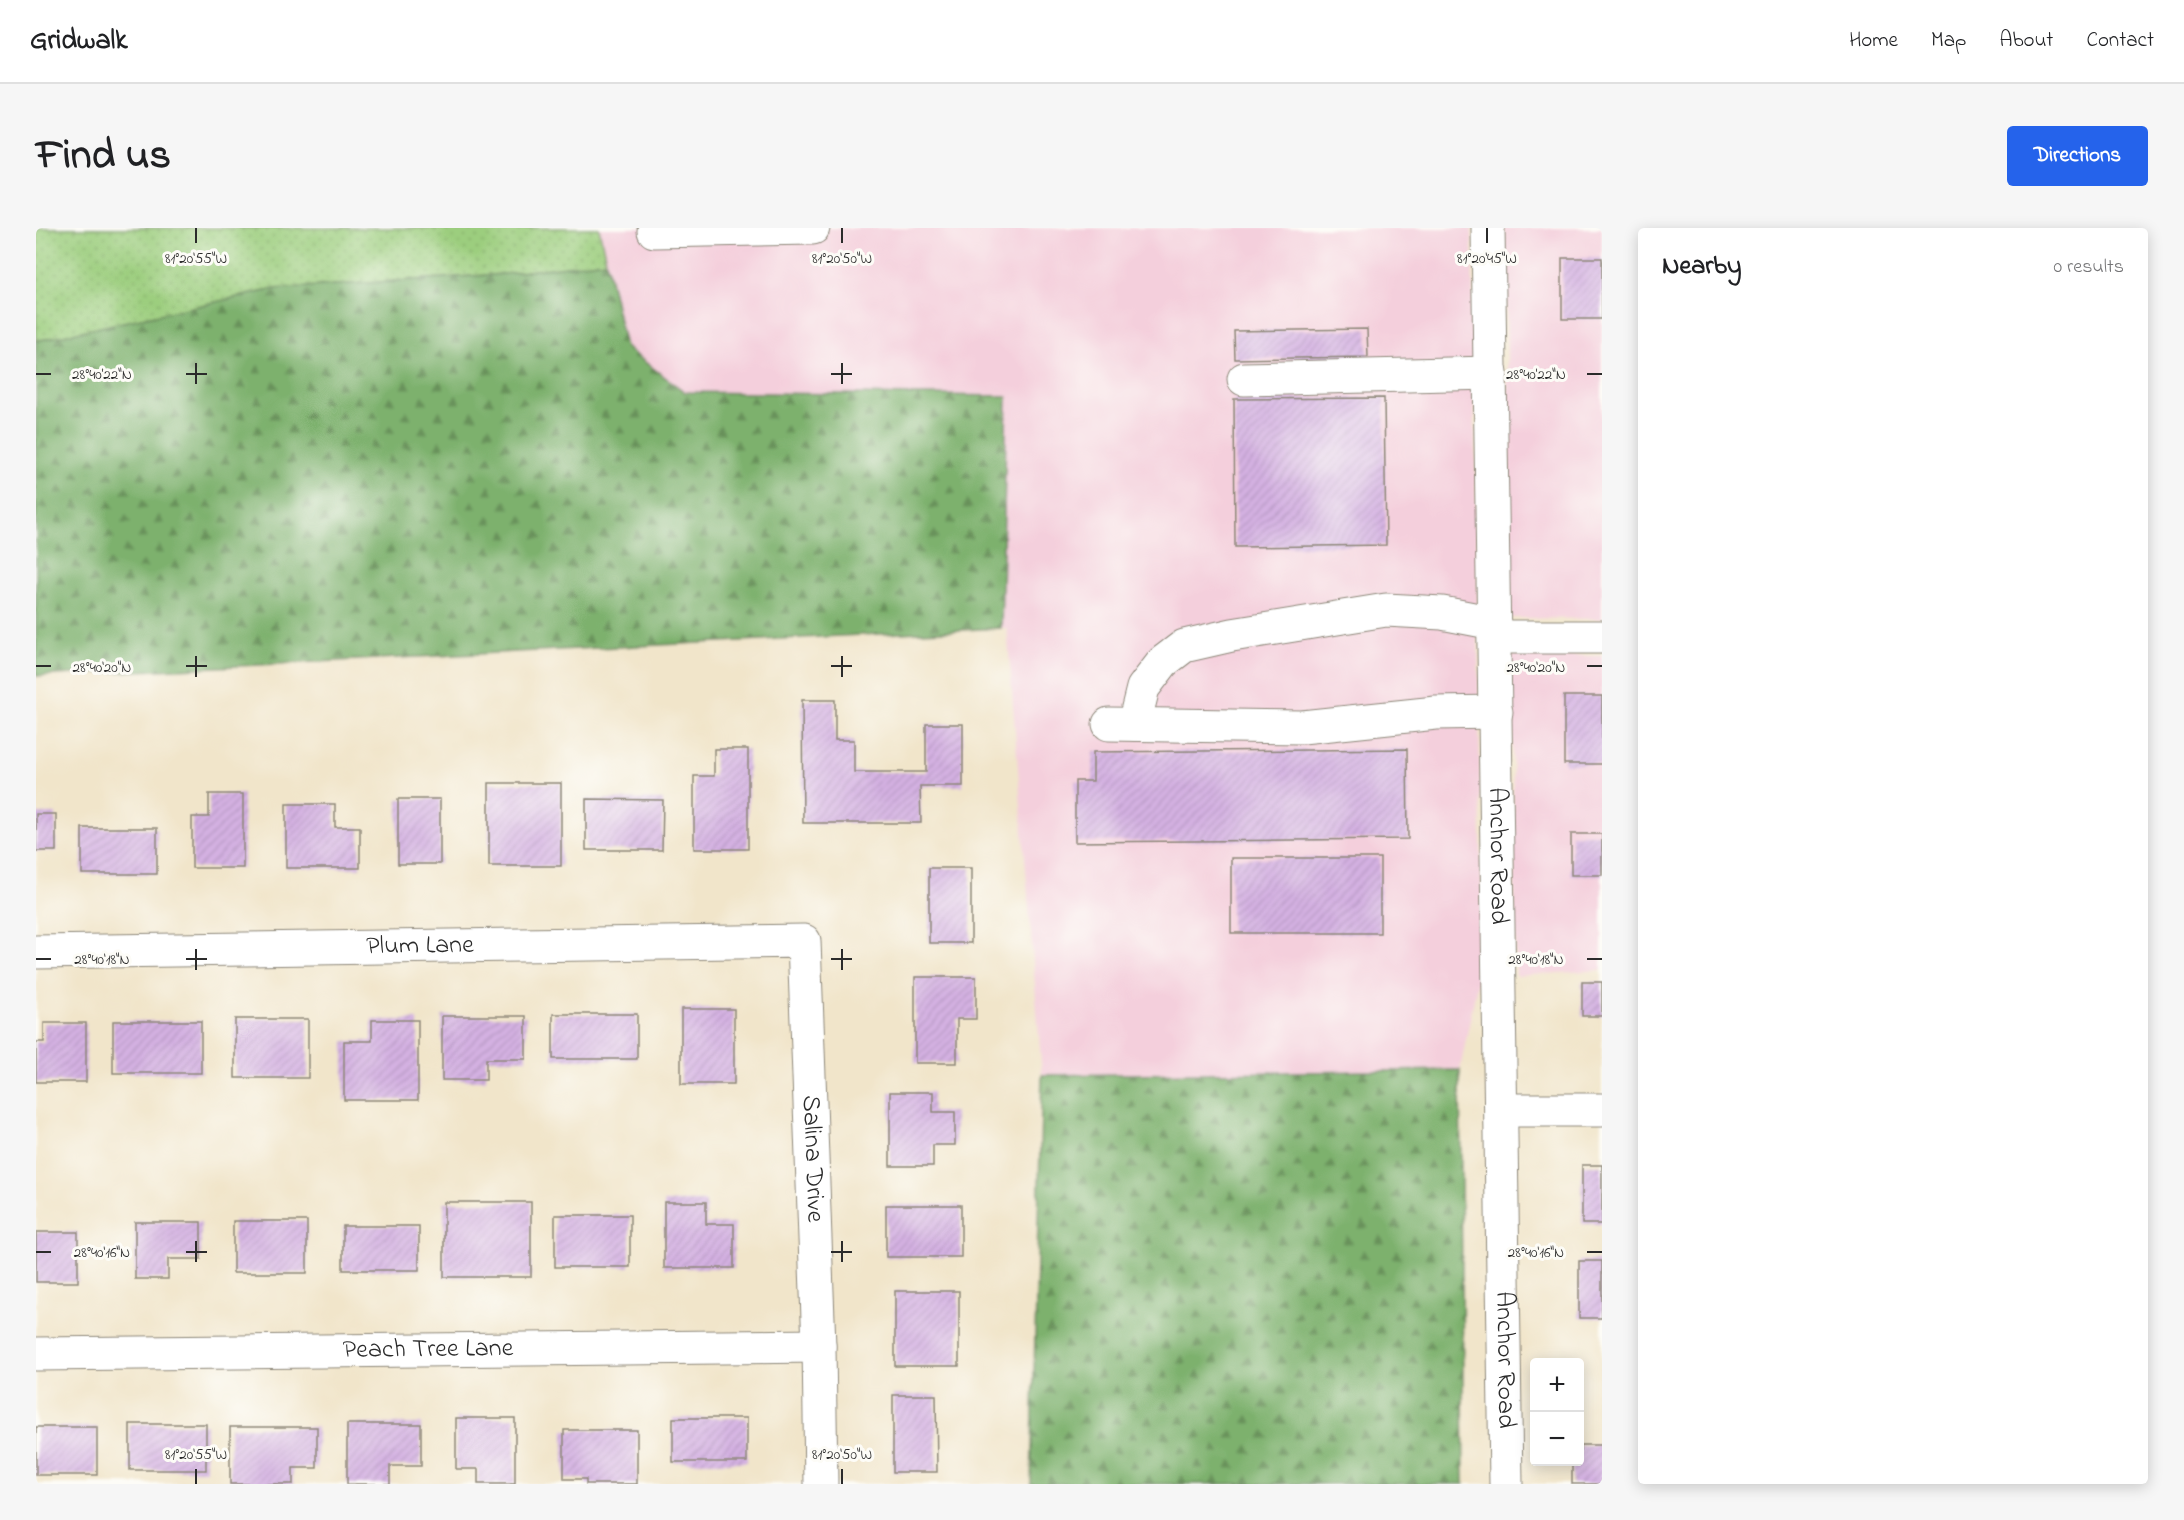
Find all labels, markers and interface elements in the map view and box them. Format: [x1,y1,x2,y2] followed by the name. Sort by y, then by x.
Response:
[30,21,127,62] text: Gridwalk
[1849,26,1898,56] text: Home
[1931,26,1966,56] text: Map
[1999,26,2053,56] text: About
[2086,26,2154,56] text: Contact
[36,126,171,187] text: Find us
[2007,126,2148,186] button: Directions
[165,248,227,270] text: 81°20'55"W
[812,248,872,270] text: 81°20'50"W
[1457,248,1517,270] text: 81°20'45"W
[1662,248,1741,286] text: Nearby
[2053,253,2124,282] text: 0 results
[72,364,132,386] text: 28°40'22"N
[1506,364,1566,386] text: 28°40'22"N
[73,657,131,679] text: 28°40'20"N
[1507,657,1565,679] text: 28°40'20"N
[1477,787,1517,925] street label: Anchor Road
[366,927,474,966] street label: Plum Lane
[74,949,130,971] text: 28°40'18"N
[1508,949,1564,971] text: 28°40'18"N
[791,1094,833,1224] street label: Salina Drive
[74,1242,130,1264] text: 28°40'16"N
[1508,1242,1564,1264] text: 28°40'16"N
[1484,1291,1524,1429] street label: Anchor Road
[343,1330,514,1370] street label: Peach Tree Lane
[1530,1358,1584,1466] map controls
[1530,1358,1584,1412] button: +
[1530,1412,1584,1466] button: −
[165,1444,227,1466] text: 81°20'55"W
[812,1444,872,1466] text: 81°20'50"W

